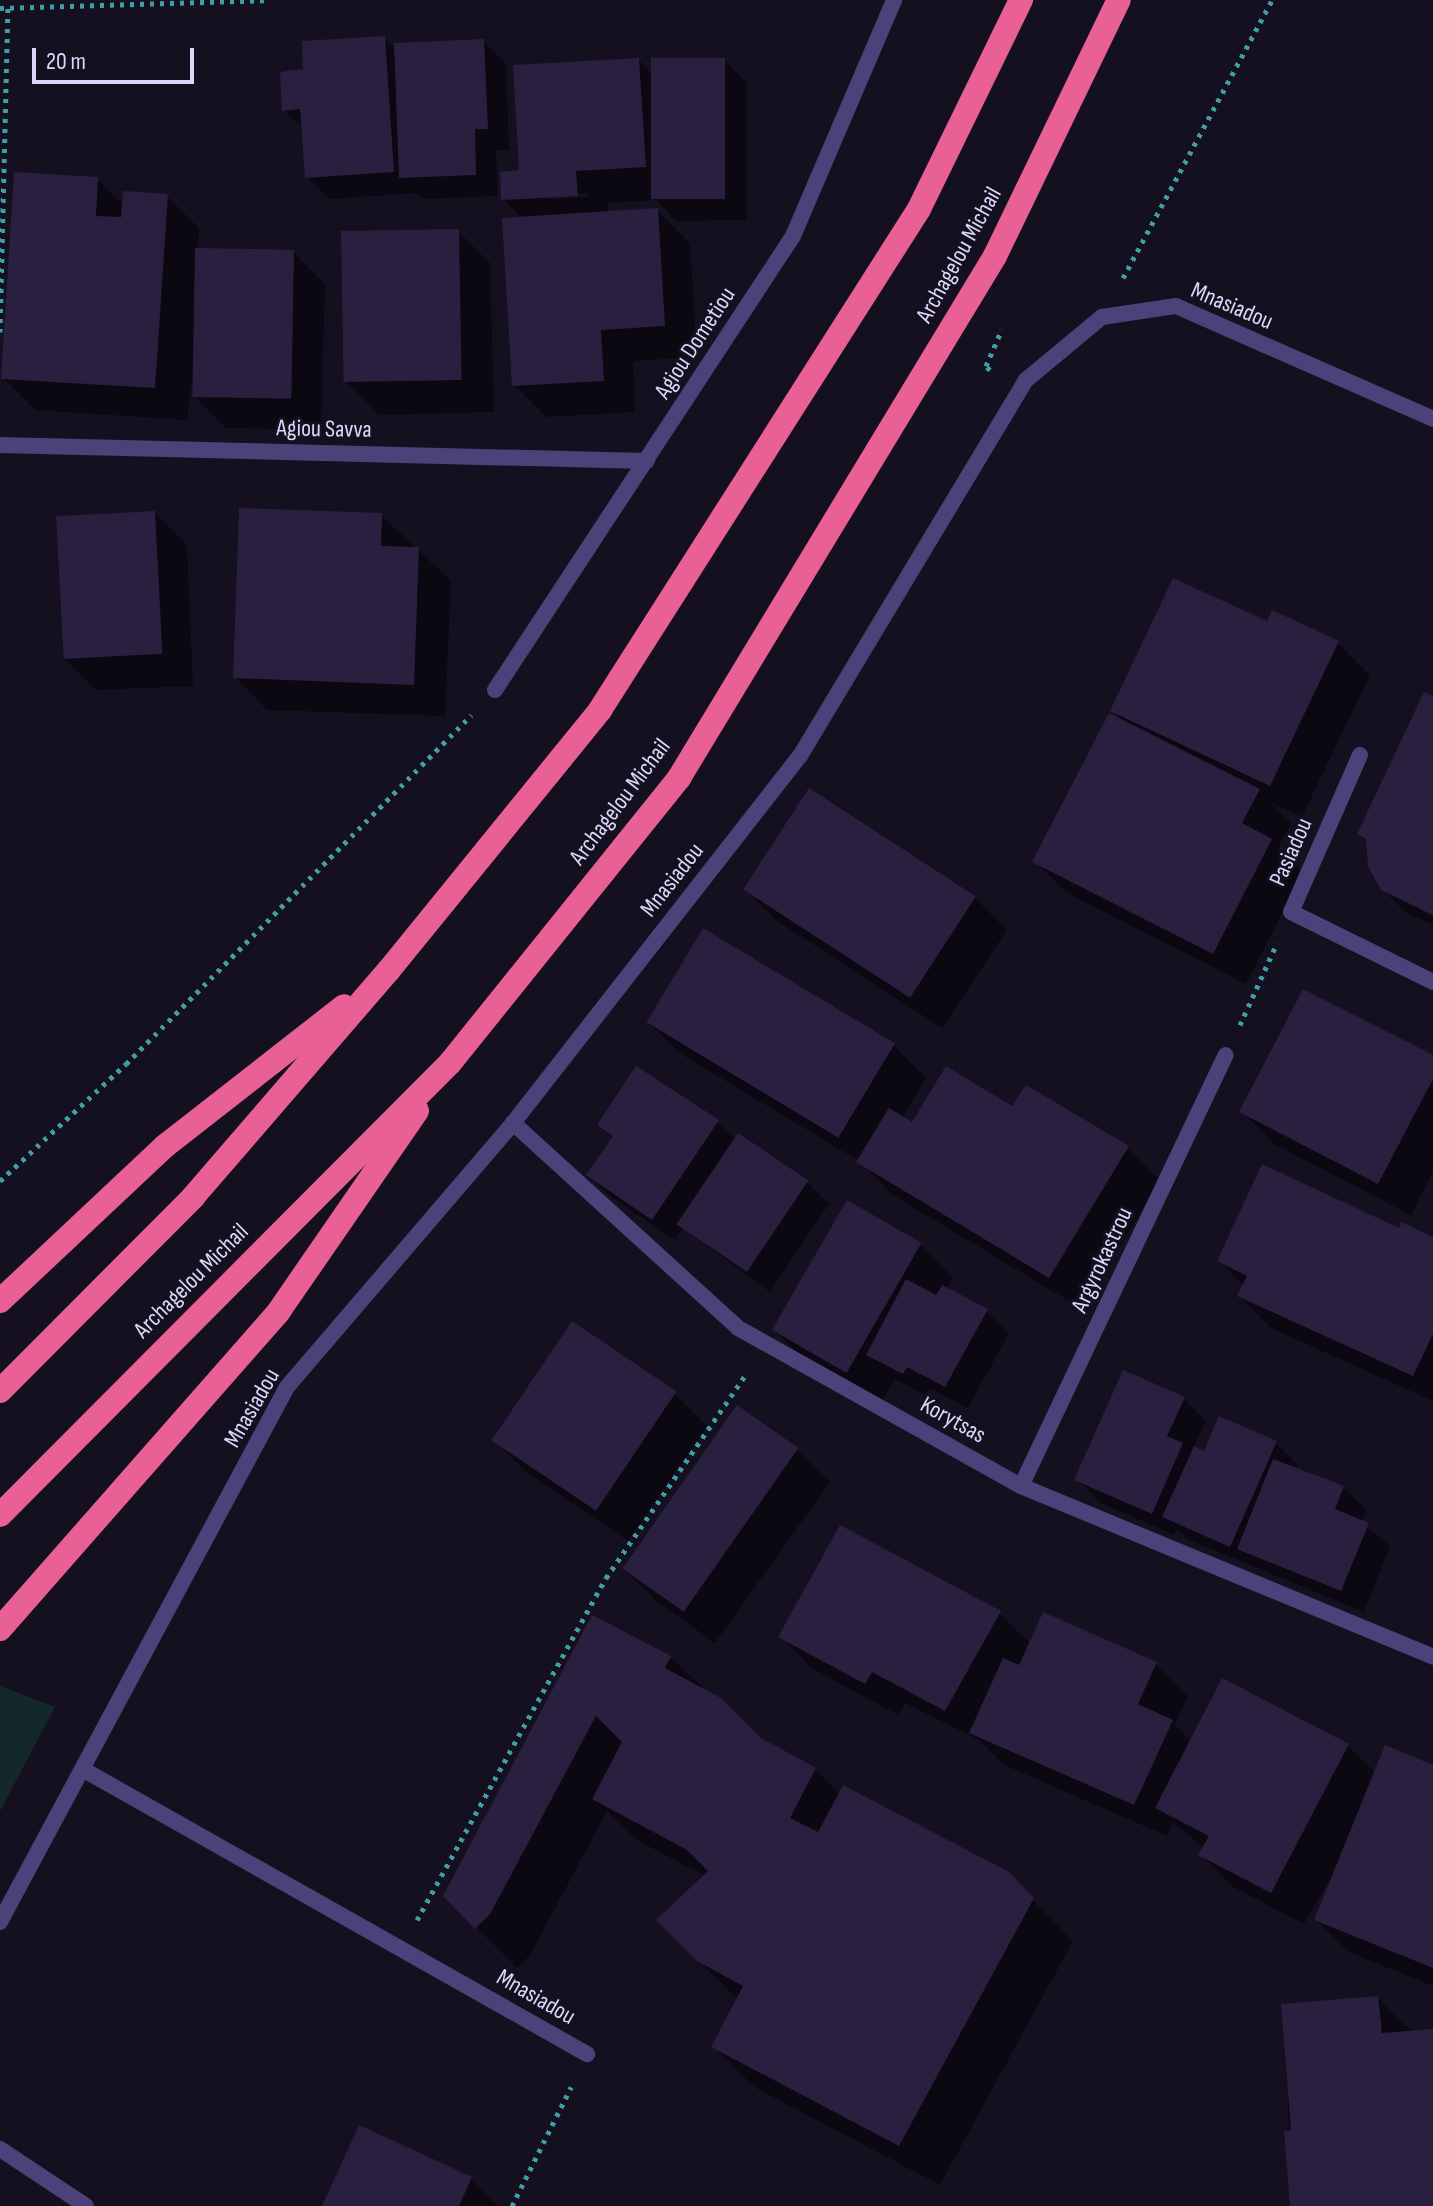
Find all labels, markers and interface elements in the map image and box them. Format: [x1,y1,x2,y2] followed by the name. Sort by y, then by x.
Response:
[36,32,198,82] scale bar
[46,47,86,76] text: 20 m
[910,182,1008,328] street label: Archagelou Michail
[1187,276,1277,336] street label: Mnasiadou
[648,282,742,404] street label: Agiou Dometiou
[276,414,372,444] street label: Agiou Savva
[563,733,677,871] street label: Archagelou Michail
[1263,814,1319,890] street label: Pasiadou
[634,837,710,923] street label: Mnasiadou
[1065,1203,1139,1317] street label: Argyrokastrou
[128,1218,254,1344] street label: Archagelou Michail
[218,1364,286,1452] street label: Mnasiadou
[915,1390,991,1450] street label: Korytsas
[492,1963,580,2031] street label: Mnasiadou

